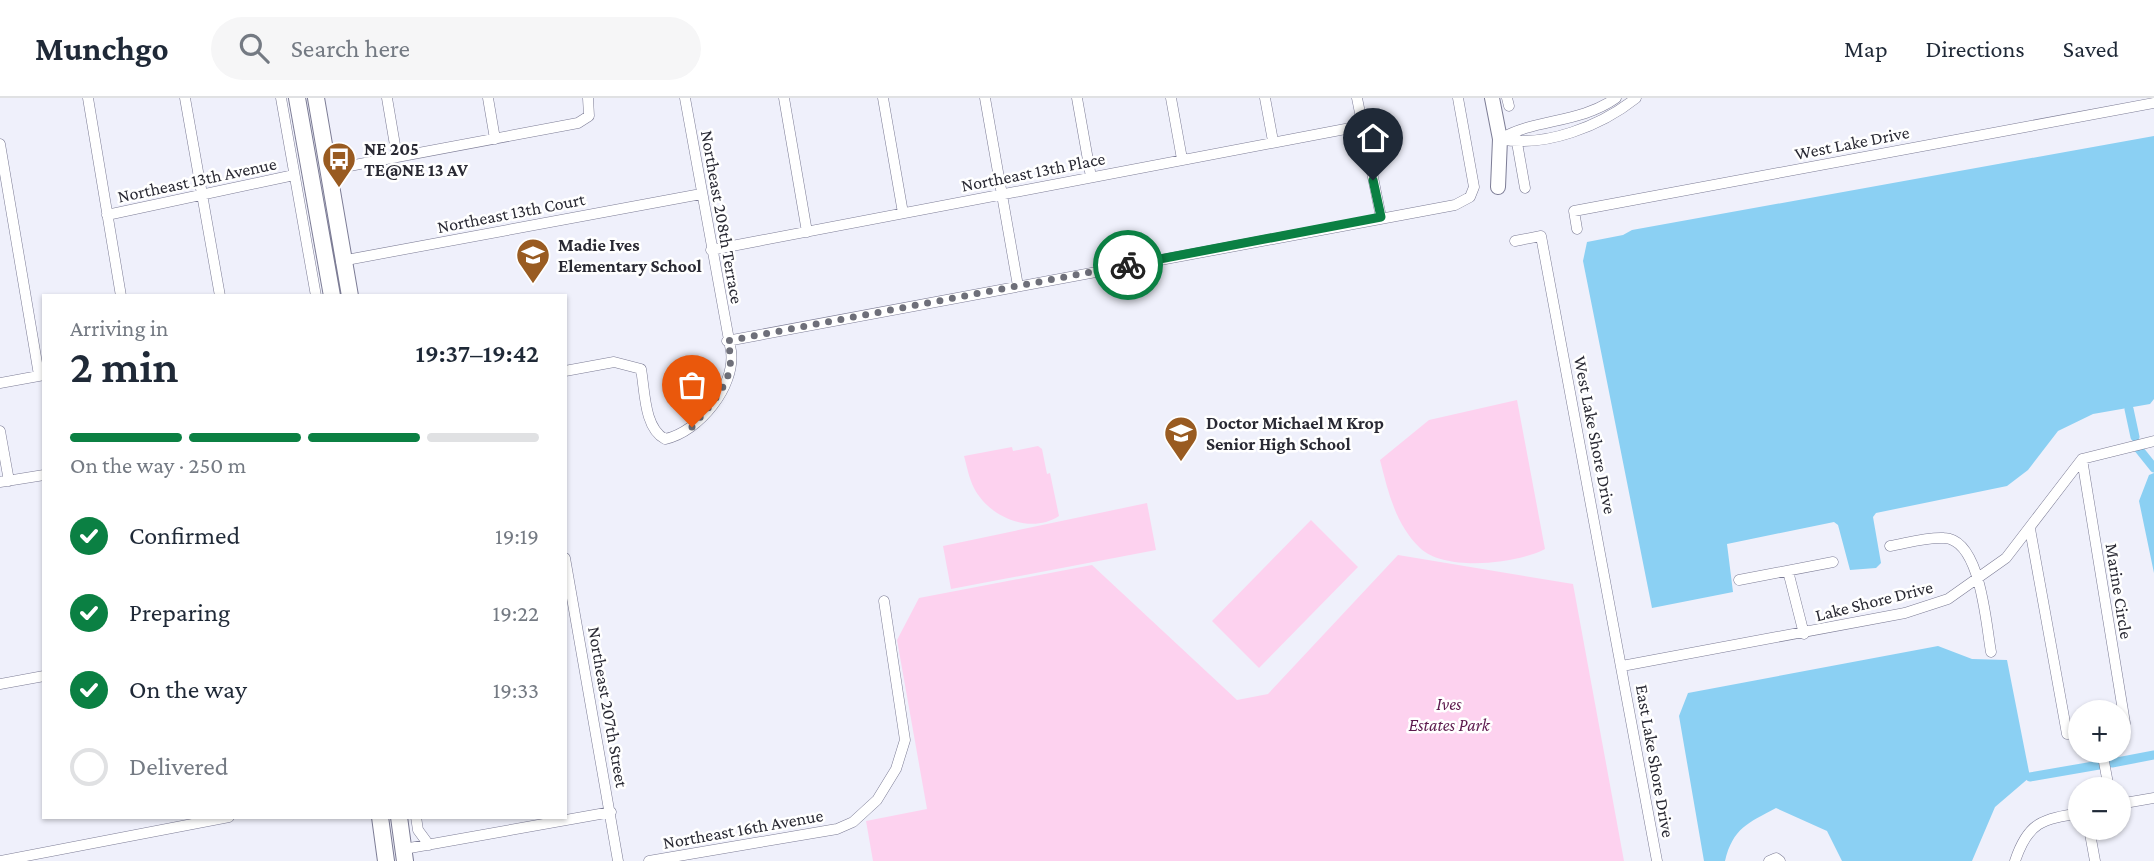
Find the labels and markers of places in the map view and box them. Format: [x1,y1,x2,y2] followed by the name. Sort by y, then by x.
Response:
[1343,108,1403,180] pin
[364,139,468,180] place label: NE 205 TE@NE 13 AV
[320,140,358,189] bus stop icon: NE 205 TE@NE 13 AV
[558,235,702,276] place label: Madie Ives Elementary School
[514,236,552,285] school or university icon: Madie Ives Elementary School
[662,355,722,427] pin
[1206,413,1384,454] place label: Doctor Michael M Krop Senior High School
[1162,414,1200,463] school or university icon: Doctor Michael M Krop Senior High School

